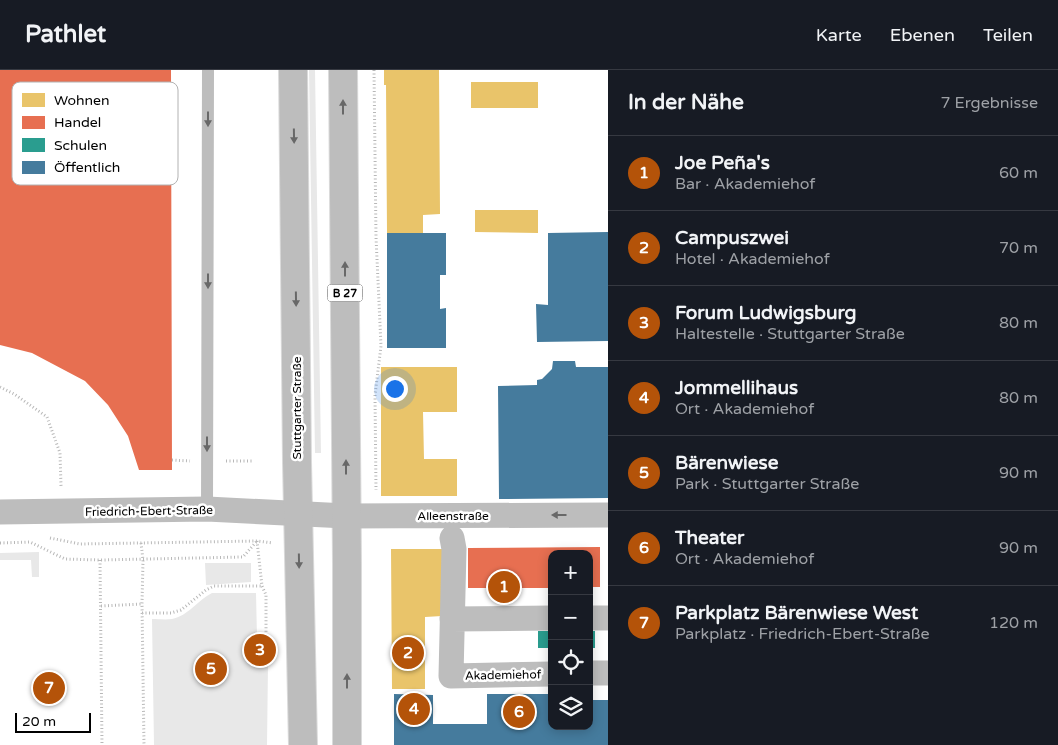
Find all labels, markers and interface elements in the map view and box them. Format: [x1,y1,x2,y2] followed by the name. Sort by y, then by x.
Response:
[25,20,106,49] text: Pathlet
[816,24,862,46] text: Karte
[890,24,955,46] text: Ebenen
[983,24,1033,46] text: Teilen
[12,82,178,185] legend
[628,90,744,115] text: In der Nähe
[54,92,110,109] text: Wohnen
[940,93,1038,113] text: 7 Ergebnisse
[339,99,347,115] one-way arrow
[204,111,212,127] one-way arrow
[54,114,101,131] text: Handel
[290,128,298,144] one-way arrow
[54,137,107,154] text: Schulen
[675,152,770,174] text: Joe Peña's
[54,159,120,176] text: Öffentlich
[639,163,649,183] text: 1
[999,163,1038,183] text: 60 m
[675,174,815,194] text: Bar · Akademiehof
[675,227,789,249] text: Campuszwei
[639,238,649,258] text: 2
[999,238,1038,258] text: 70 m
[675,249,830,269] text: Hotel · Akademiehof
[341,261,349,277] one-way arrow
[204,273,212,289] one-way arrow
[328,284,362,302] road number: B 27
[293,291,301,307] one-way arrow
[675,302,857,324] text: Forum Ludwigsburg
[639,313,649,333] text: 3
[999,313,1038,333] text: 80 m
[675,324,905,344] text: Haltestelle · Stuttgarter Straße
[290,356,304,460] street label: Stuttgarter Straße
[382,376,408,402] your location
[675,377,798,399] text: Jommellihaus
[639,388,649,408] text: 4
[999,388,1038,408] text: 80 m
[675,399,814,419] text: Ort · Akademiehof
[203,436,211,452] one-way arrow
[675,452,778,474] text: Bärenwiese
[342,459,350,475] one-way arrow
[639,463,649,483] text: 5
[999,463,1038,483] text: 90 m
[675,474,859,494] text: Park · Stuttgarter Straße
[85,503,213,519] street label: Friedrich-Ebert-Straße
[417,509,489,523] street label: Alleenstraße
[551,511,567,519] one-way arrow
[675,527,744,549] text: Theater
[639,538,649,558] text: 6
[999,538,1038,558] text: 90 m
[675,549,814,569] text: Ort · Akademiehof
[548,550,593,730] map controls
[548,550,593,595] button: +
[295,553,303,569] one-way arrow
[488,568,520,606] pin: 1
[548,595,593,640] button: −
[675,602,918,624] text: Parkplatz Bärenwiese West
[639,613,649,633] text: 7
[989,613,1038,633] text: 120 m
[675,624,929,644] text: Parkplatz · Friedrich-Ebert-Straße
[244,631,276,669] pin: 3
[392,634,424,672] pin: 2
[548,640,593,685] button: locate
[195,650,227,688] pin: 5
[465,667,542,683] street label: Akademiehof
[33,669,65,707] pin: 7
[343,672,351,688] one-way arrow
[548,685,593,730] button: layers
[398,690,430,728] pin: 4
[503,693,535,731] pin: 6
[15,710,91,733] scale bar
[22,713,56,730] text: 20 m

